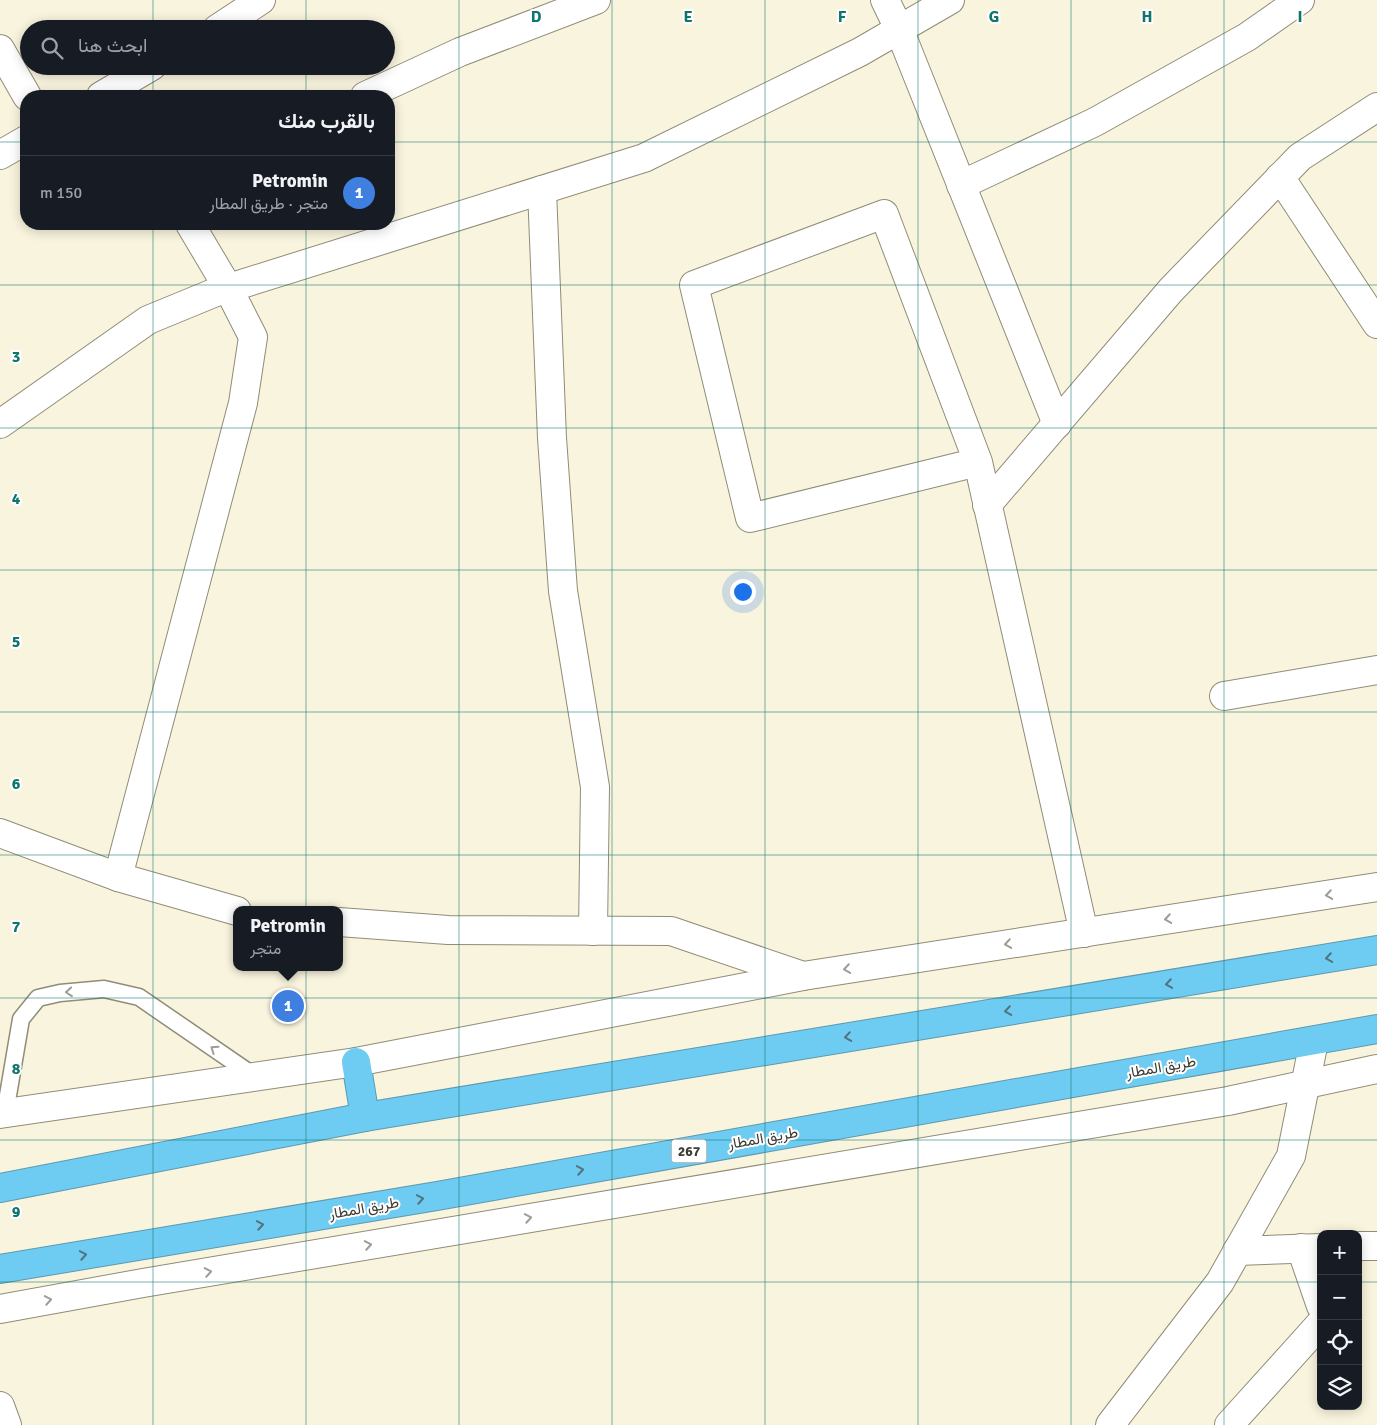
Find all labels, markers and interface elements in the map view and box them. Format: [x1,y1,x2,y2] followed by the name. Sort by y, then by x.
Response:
[531,7,542,27] text: D
[683,7,693,27] text: E
[838,7,847,27] text: F
[989,7,999,27] text: G
[1142,7,1152,27] text: H
[1297,7,1303,27] text: I
[20,20,395,75] search box
[38,34,66,62] icon: search
[78,34,147,58] text: ابحث هنا
[278,108,375,134] text: بالقرب منك
[252,169,328,193] text: Petromin
[40,183,82,203] text: 150 m
[355,183,363,203] text: 1
[209,194,328,214] text: متجر · طريق المطار
[12,347,20,367] text: 3
[12,489,21,509] text: 4
[730,579,756,605] your location
[12,632,20,652] text: 5
[12,774,21,794] text: 6
[1324,889,1333,899] one-way arrow
[233,906,343,971] popup
[250,914,326,938] text: Petromin
[1164,914,1173,924] one-way arrow
[12,917,21,937] text: 7
[250,939,281,959] text: متجر
[1003,939,1012,949] one-way arrow
[1325,952,1333,962] one-way arrow
[843,964,851,974] one-way arrow
[1164,979,1173,989] one-way arrow
[64,986,72,997] one-way arrow
[272,987,304,1025] pin: 1
[1004,1005,1013,1015] one-way arrow
[844,1032,852,1042] one-way arrow
[210,1046,220,1055] one-way arrow
[1124,1052,1198,1083] street label: طريق المطار
[12,1059,21,1079] text: 8
[726,1123,800,1154] street label: طريق المطار
[672,1140,706,1162] road number: 267
[576,1166,585,1176] one-way arrow
[327,1193,401,1224] street label: طريق المطار
[416,1194,425,1204] one-way arrow
[12,1202,21,1222] text: 9
[524,1214,533,1224] one-way arrow
[256,1221,264,1231] one-way arrow
[1317,1230,1362,1410] map controls
[1317,1230,1362,1275] button: +
[365,1240,373,1251] one-way arrow
[78,1251,87,1261] one-way arrow
[204,1267,212,1277] one-way arrow
[1317,1275,1362,1320] button: −
[44,1296,52,1306] one-way arrow
[1317,1320,1362,1365] button: locate
[1317,1365,1362,1410] button: layers

